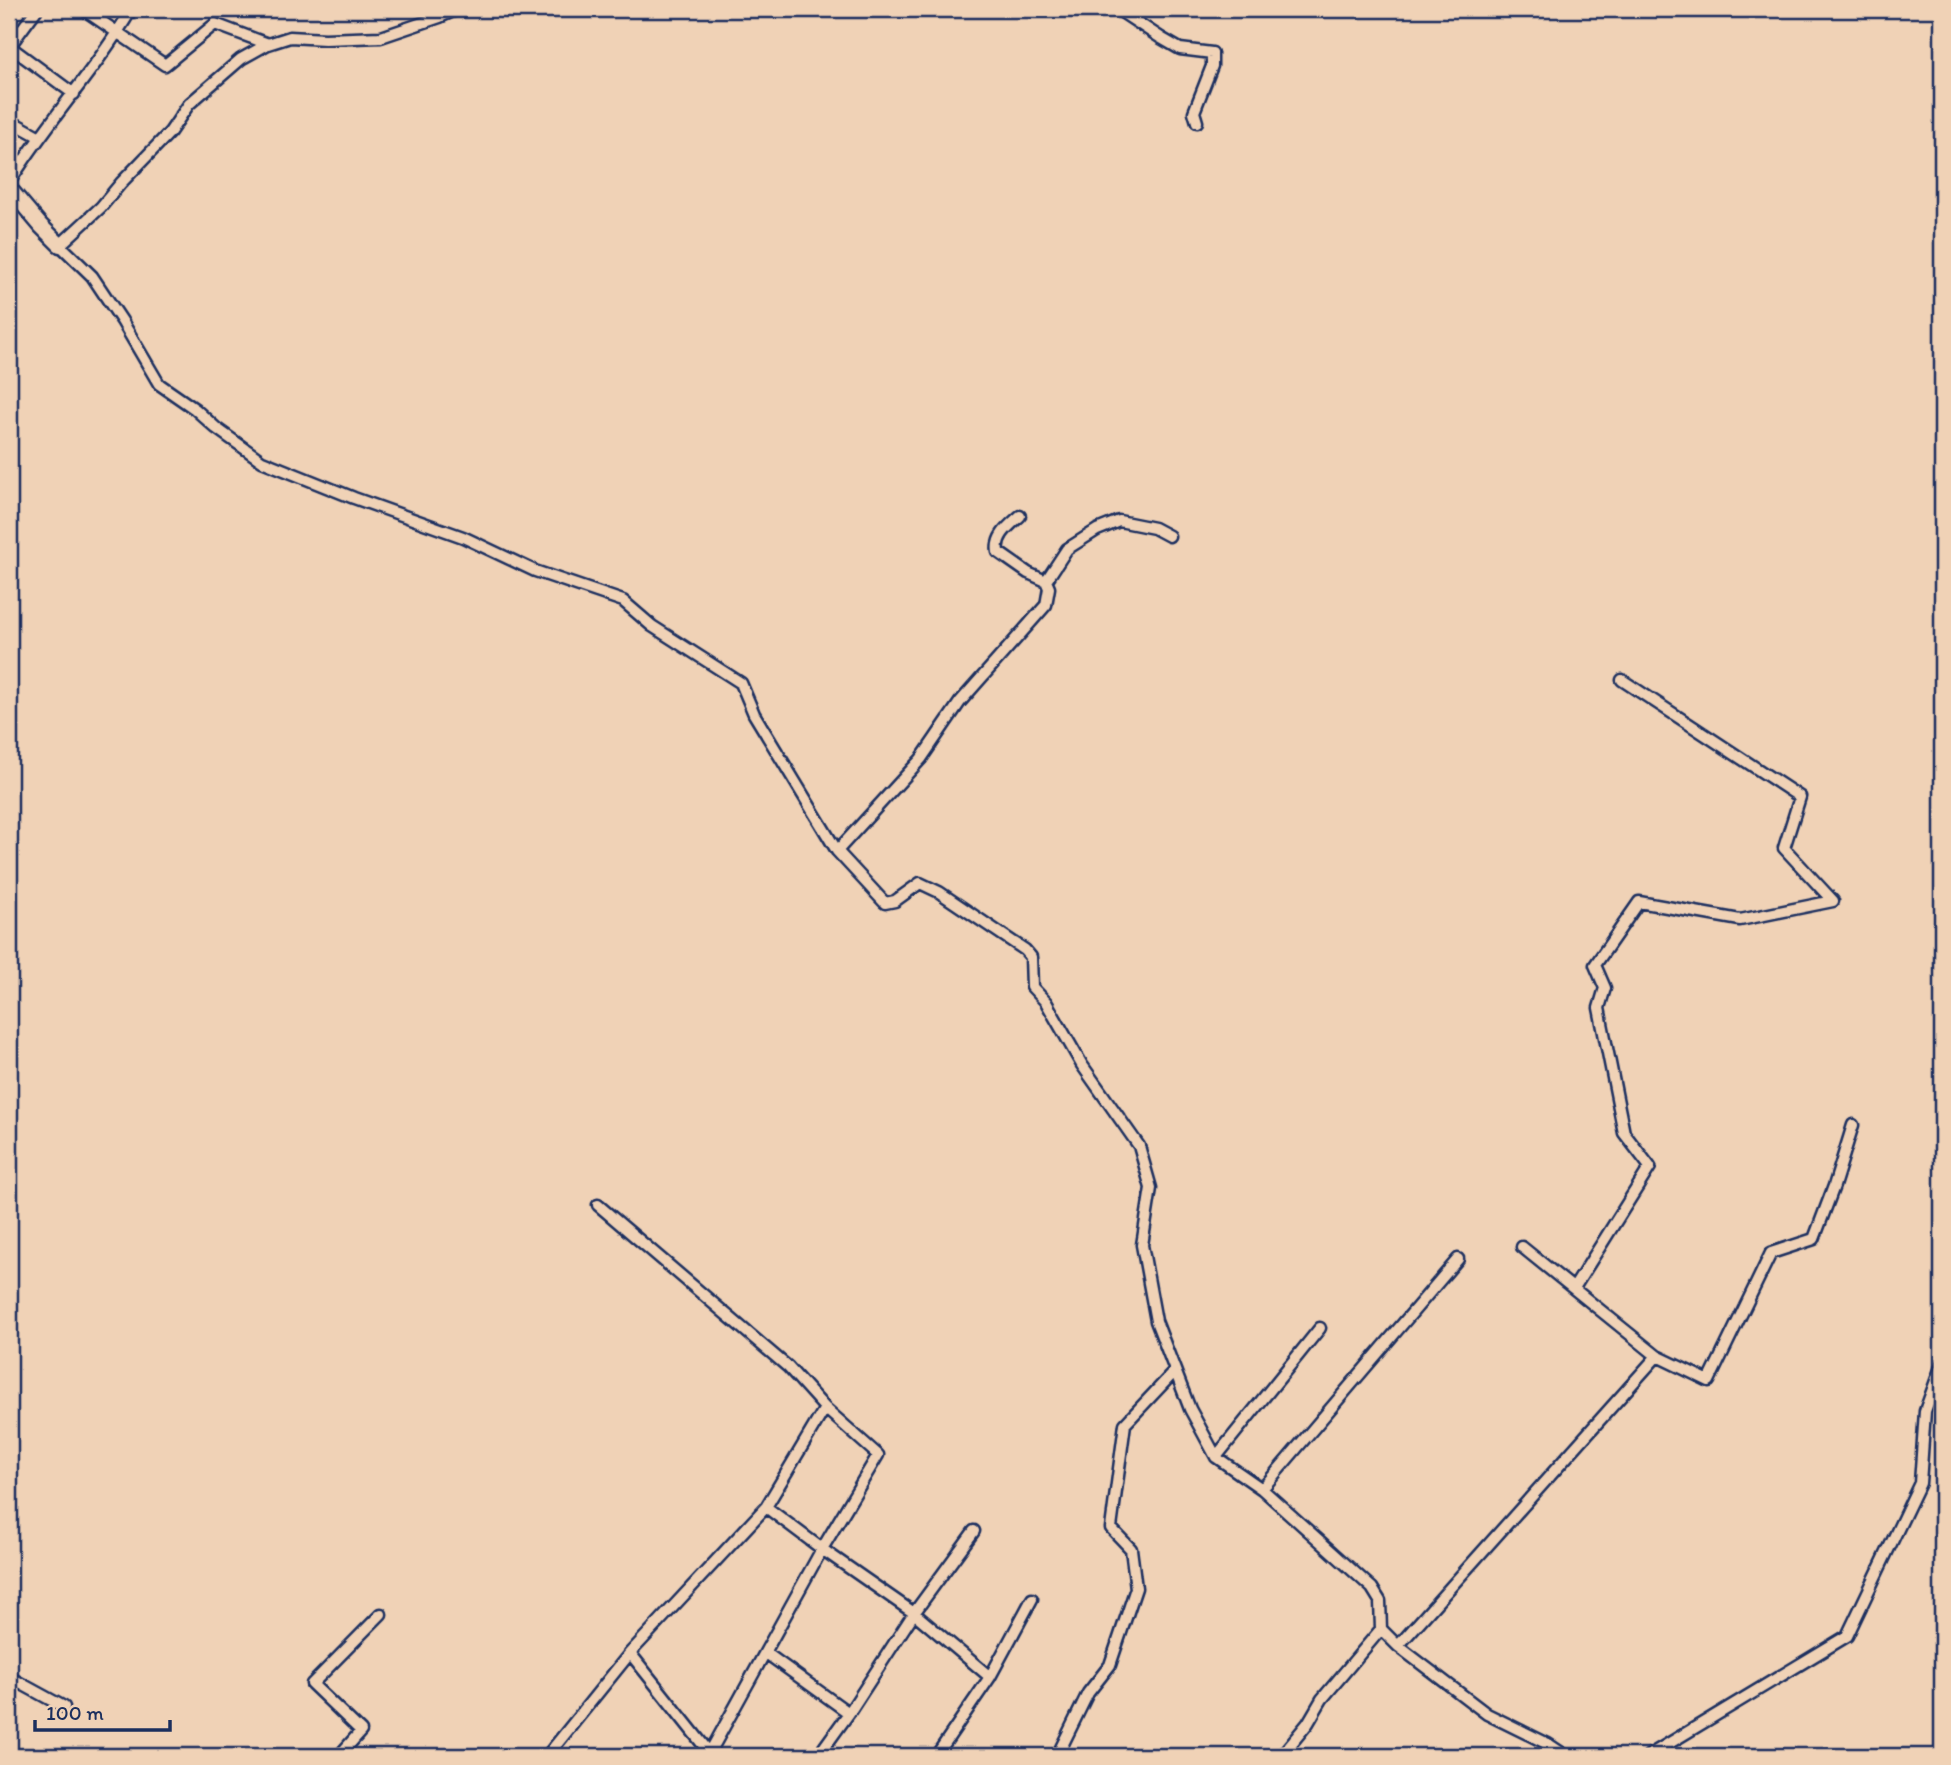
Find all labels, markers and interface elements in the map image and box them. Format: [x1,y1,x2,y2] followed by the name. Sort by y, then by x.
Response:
[35,1688,170,1732] scale bar
[46,1700,104,1725] text: 100 m

